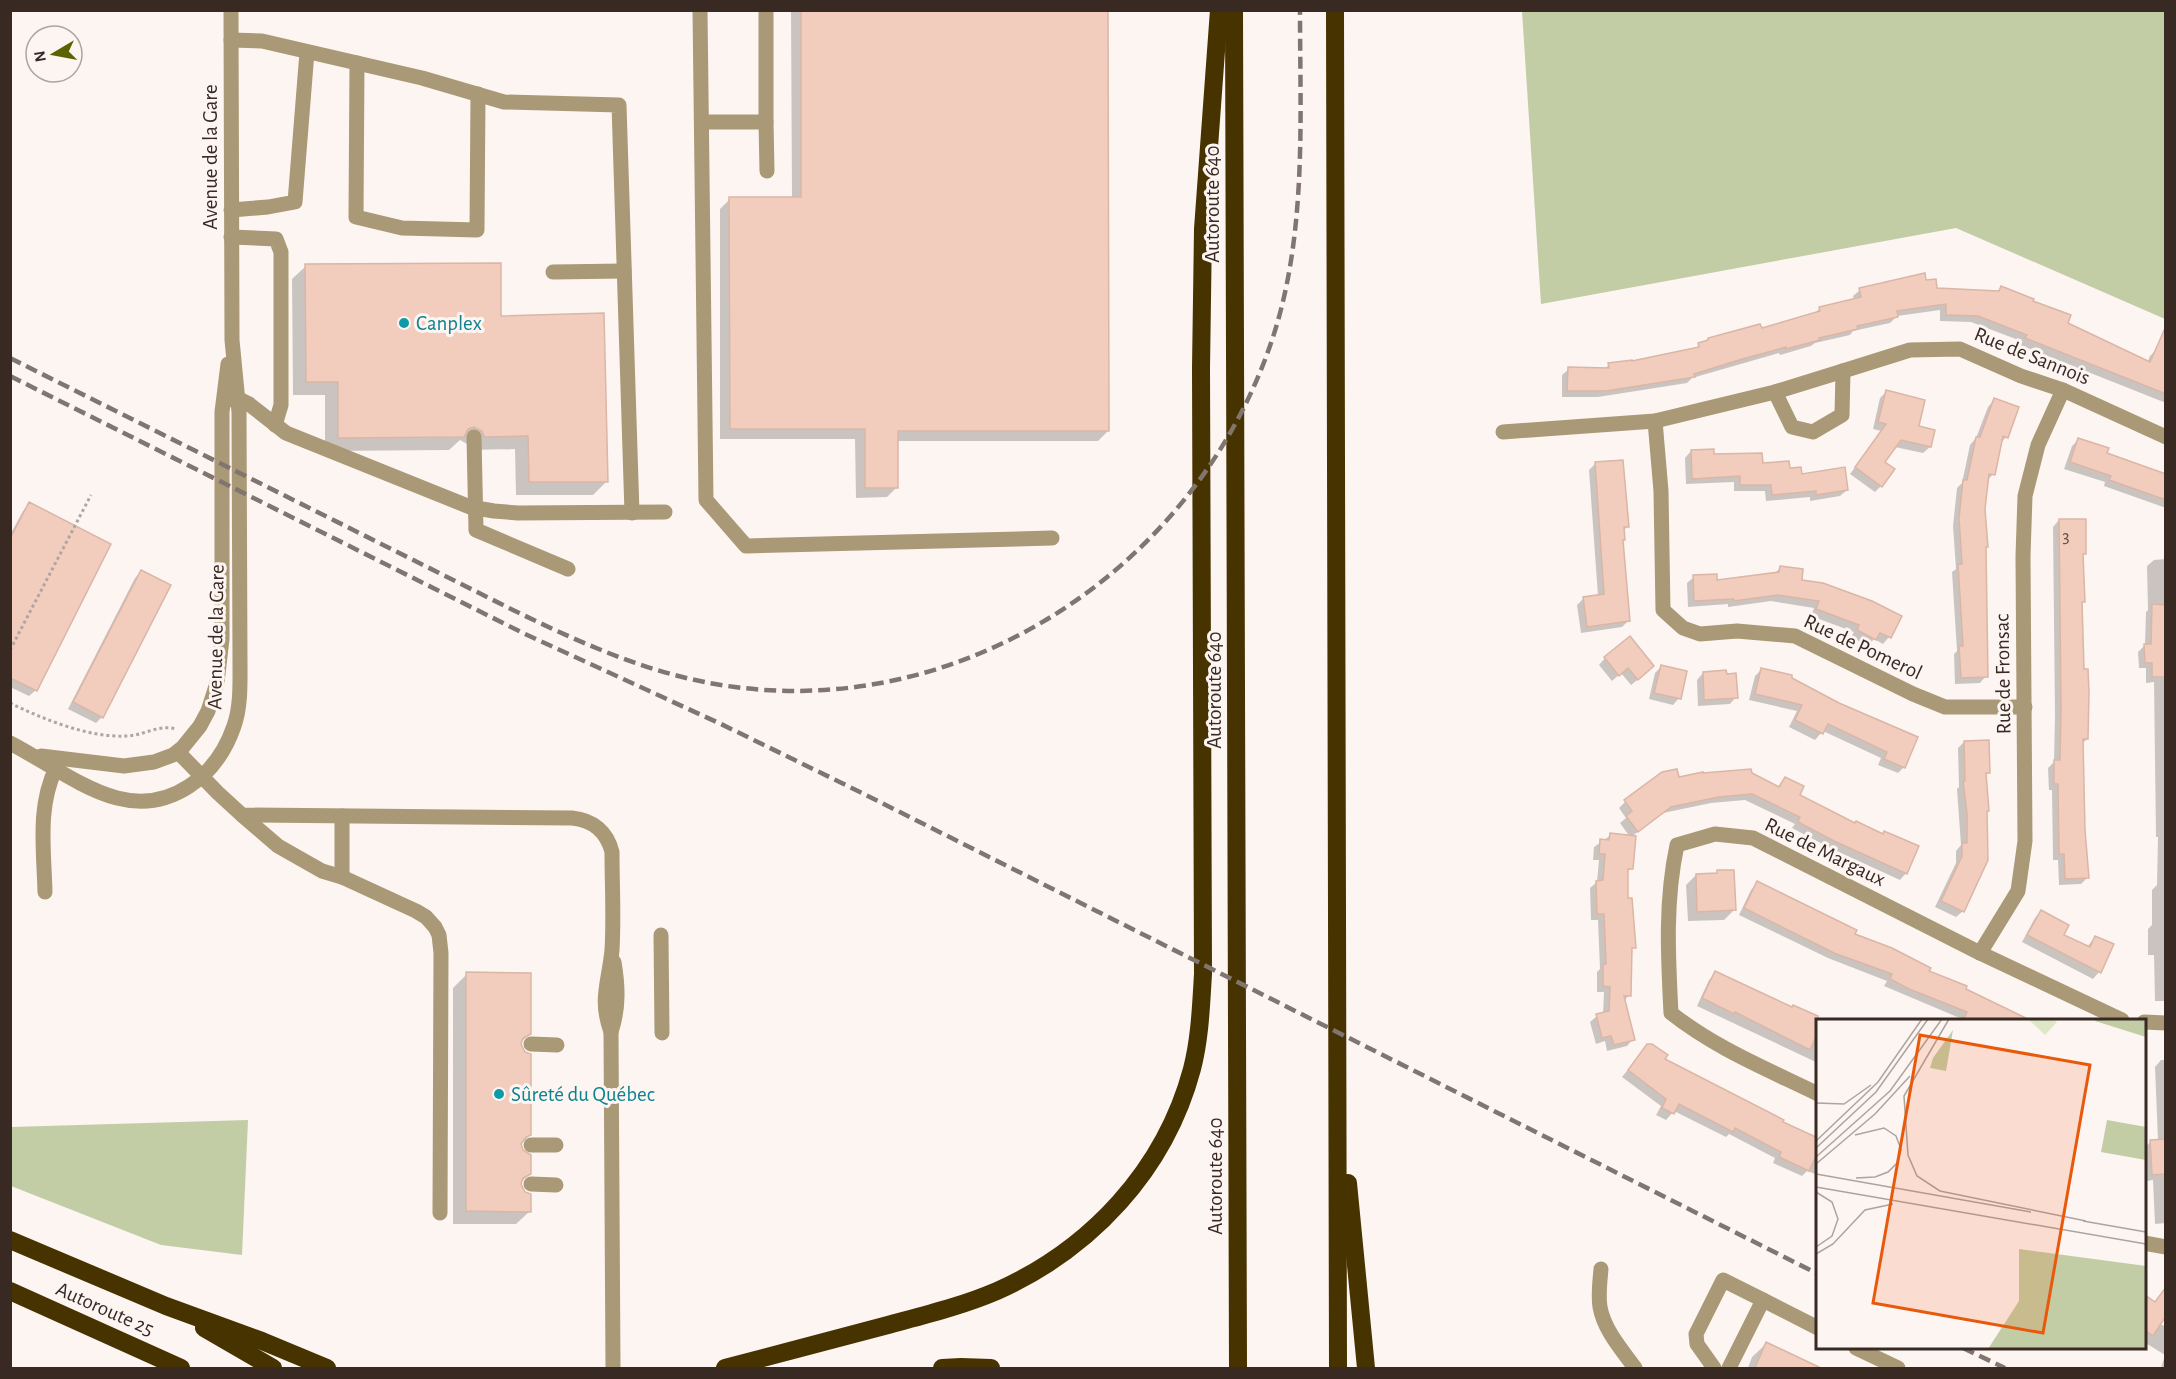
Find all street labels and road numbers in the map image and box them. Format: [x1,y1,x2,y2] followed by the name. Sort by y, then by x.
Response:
[200,84,221,230] street label: Avenue de la Gare
[1202,145,1223,263] street label: Autoroute 640
[1971,323,2093,389] street label: Rue de Sannois
[204,564,228,710] street label: Avenue de la Gare
[1801,610,1925,684] street label: Rue de Pomerol
[1991,613,2015,735] street label: Rue de Fronsac
[1204,631,1225,749] street label: Autoroute 640
[1761,814,1889,890] street label: Rue de Margaux
[1205,1117,1226,1235] street label: Autoroute 640
[53,1278,157,1340] street label: Autoroute 25

